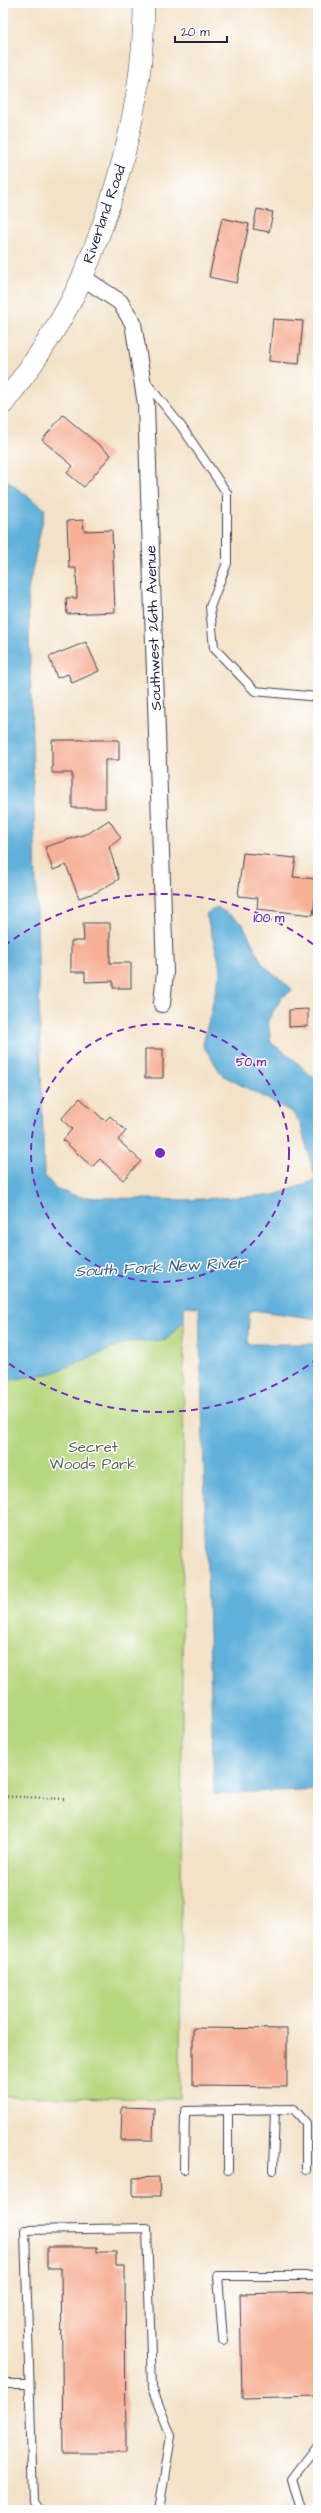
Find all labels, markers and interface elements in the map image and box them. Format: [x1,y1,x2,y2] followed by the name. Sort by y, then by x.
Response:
[175,18,227,44] scale bar
[181,24,210,41] text: 20 m
[78,162,131,266] street label: Riverland Road
[140,545,167,711] street label: Southwest 26th Avenue
[254,910,285,927] text: 100 m
[236,1054,267,1071] text: 50 m
[153,1146,167,1160] centre of rings
[74,1251,248,1282] water label: South Fork New River
[50,1437,136,1475] park label: Secret Woods Park

